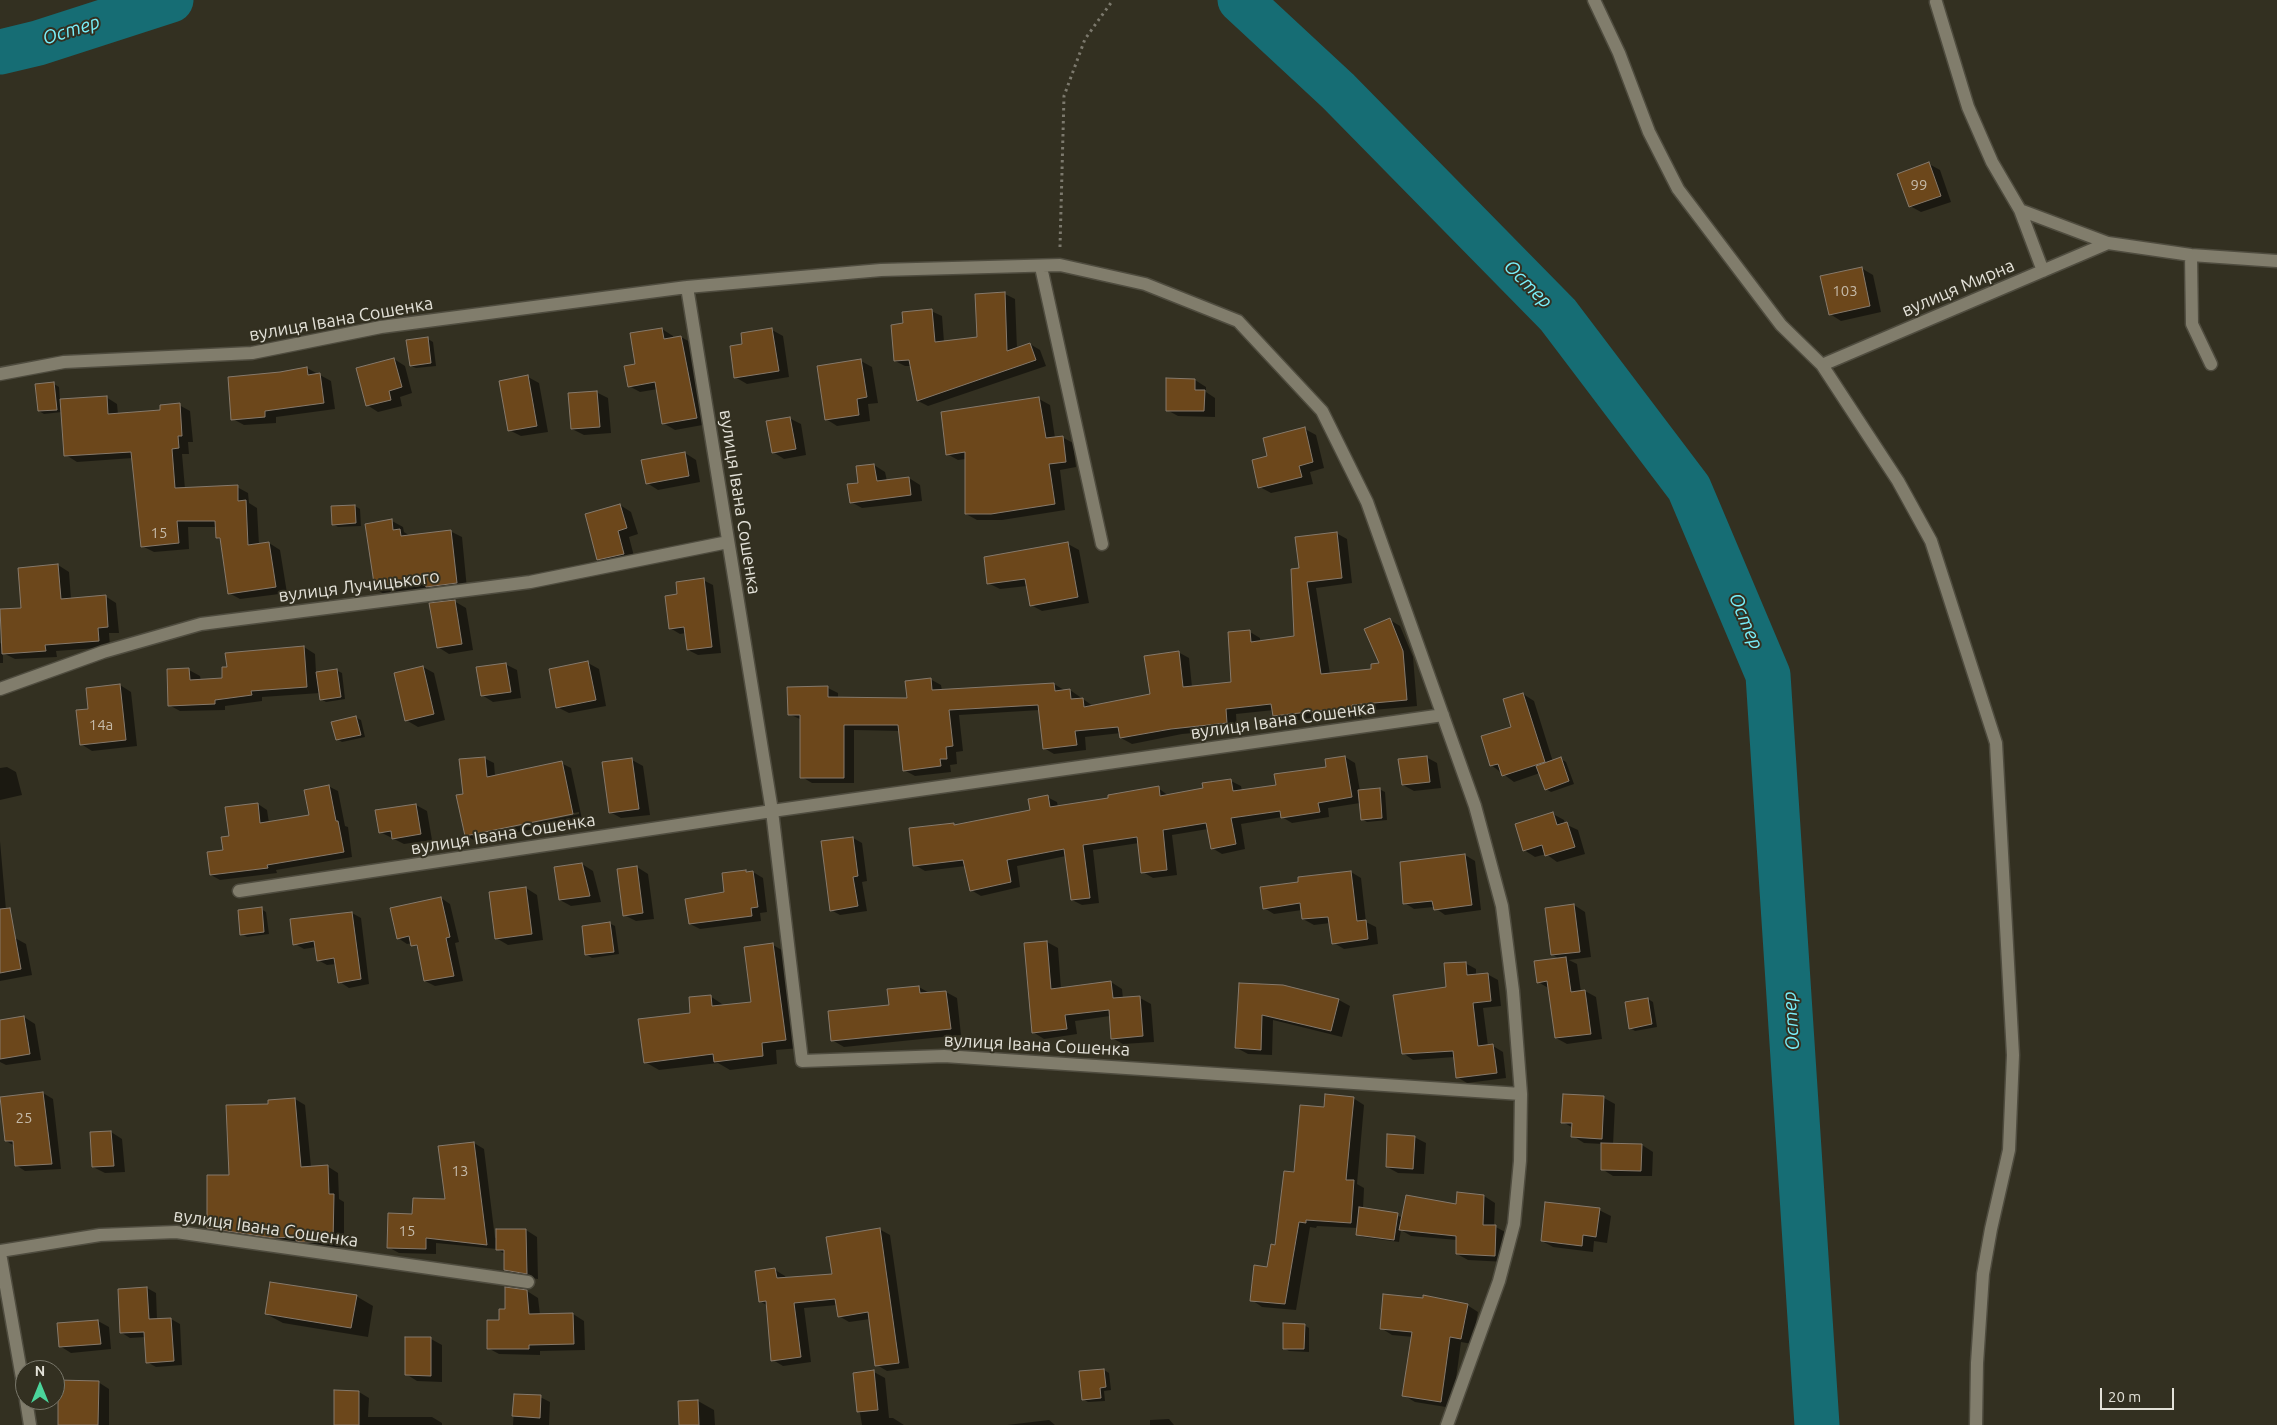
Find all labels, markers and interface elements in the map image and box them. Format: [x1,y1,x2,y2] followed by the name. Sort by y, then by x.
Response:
[39,10,103,50] water label: Остер
[1911,176,1927,194] house number: 99
[1499,255,1557,313] water label: Остер
[1898,255,2018,321] street label: вулиця Мирна
[1832,282,1858,300] house number: 103
[247,292,435,346] street label: вулиця Івана Сошенка
[715,408,765,596] street label: вулиця Івана Сошенка
[151,524,167,542] house number: 15
[277,565,441,607] street label: вулиця Лучицького
[1724,589,1768,653] water label: Остер
[1189,696,1377,744] street label: вулиця Івана Сошенка
[89,716,113,734] house number: 14а
[409,809,597,859] street label: вулиця Івана Сошенка
[1778,991,1804,1051] water label: Остер
[943,1029,1131,1061] street label: вулиця Івана Сошенка
[16,1109,32,1127] house number: 25
[452,1162,468,1180] house number: 13
[172,1204,360,1252] street label: вулиця Івана Сошенка
[399,1222,415,1240] house number: 15
[15,1360,65,1410] north arrow
[35,1363,45,1379] text: N
[2102,1378,2176,1410] scale bar
[2108,1388,2141,1405] text: 20 m

